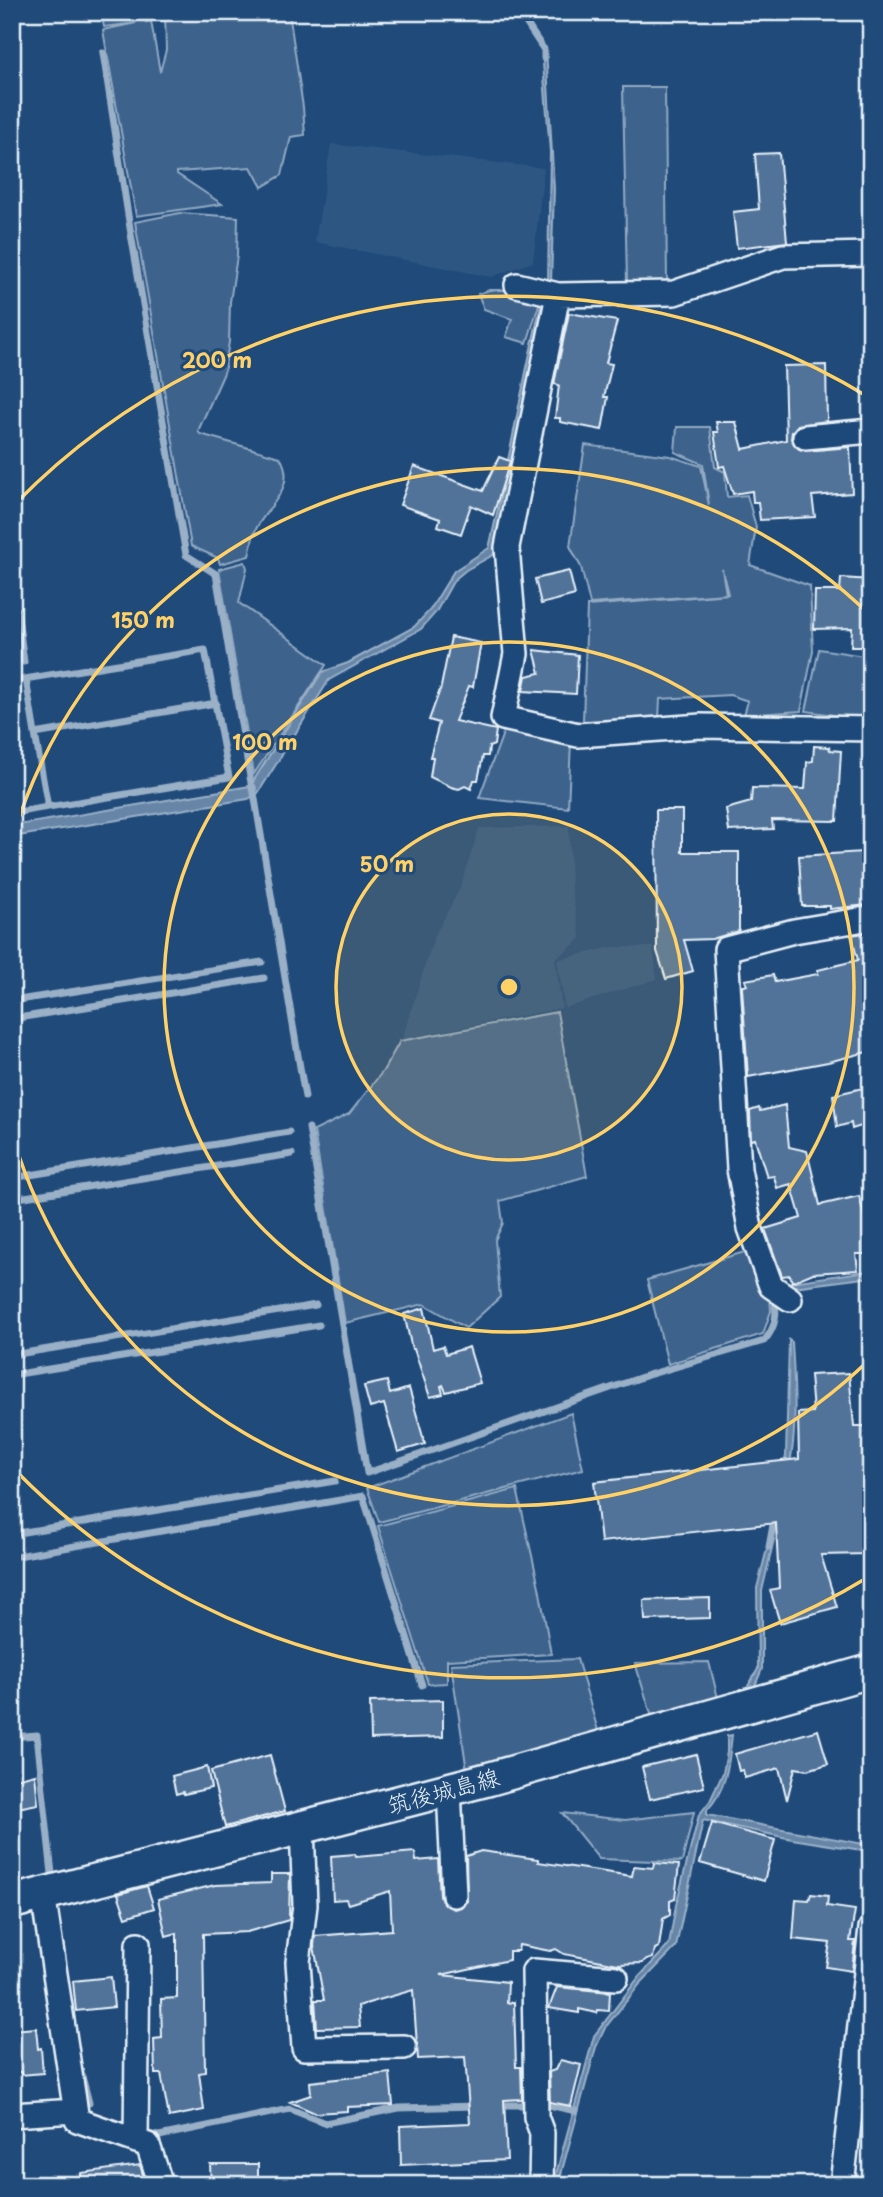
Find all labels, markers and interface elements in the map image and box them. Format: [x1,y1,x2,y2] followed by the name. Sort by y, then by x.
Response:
[182,343,252,375] text: 200 m
[111,603,175,635] text: 150 m
[232,725,298,757] text: 100 m
[360,847,414,879] text: 50 m
[497,975,521,999] centre of rings
[383,1758,503,1822] street label: 筑後城島線

